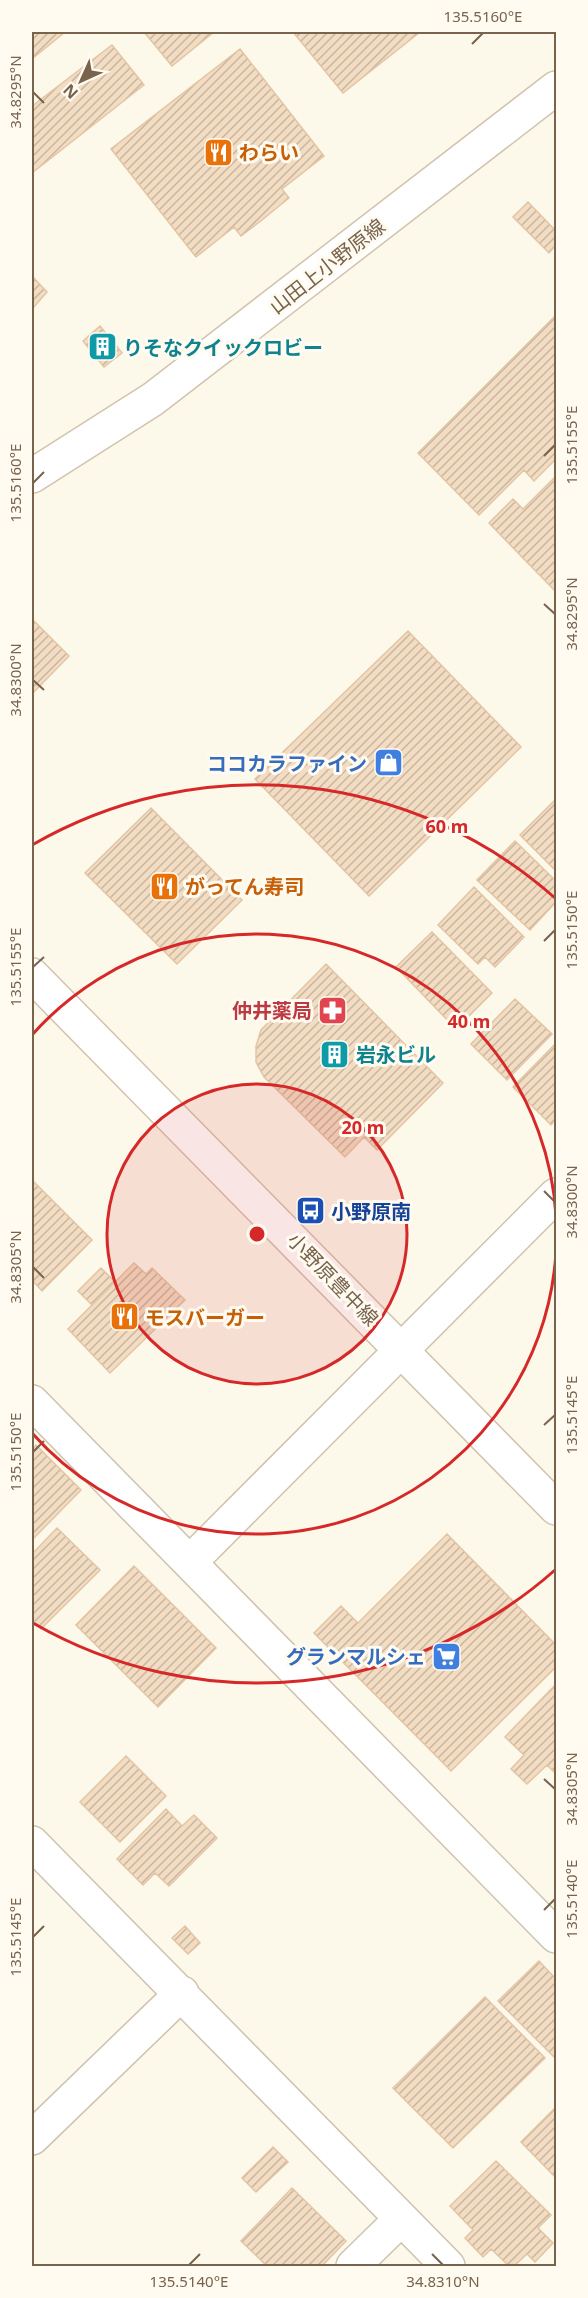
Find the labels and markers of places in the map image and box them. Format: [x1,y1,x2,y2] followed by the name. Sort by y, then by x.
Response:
[202,136,234,168] restaurant icon: わらい
[239,139,299,166] place label: わらい
[86,331,118,363] building icon: りそなクイックロビー
[123,334,323,361] place label: りそなクイックロビー
[372,747,404,779] shop icon: ココカラファイン
[207,750,367,777] place label: ココカラファイン
[148,870,180,902] restaurant icon: がってん寿司
[185,873,304,900] place label: がってん寿司
[317,994,349,1026] pharmacy icon: 仲井薬局
[232,997,312,1024] place label: 仲井薬局
[319,1038,351,1070] building icon: 岩永ビル
[356,1041,436,1068] place label: 岩永ビル
[294,1195,326,1227] bus stop icon: 小野原南
[331,1198,411,1225] place label: 小野原南
[247,1224,267,1244] centre of rings
[108,1301,140,1333] restaurant icon: モスバーガー
[145,1304,265,1331] place label: モスバーガー
[431,1640,463,1672] supermarket icon: グランマルシェ
[286,1643,426,1670] place label: グランマルシェ

